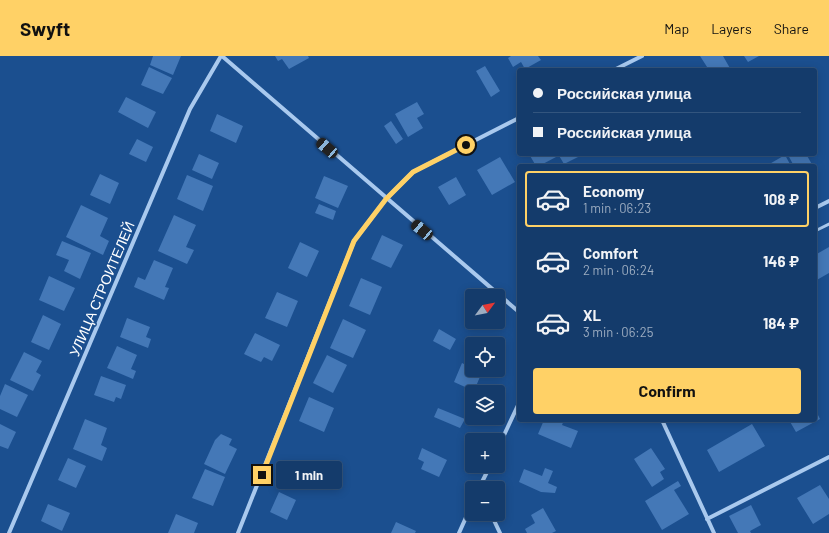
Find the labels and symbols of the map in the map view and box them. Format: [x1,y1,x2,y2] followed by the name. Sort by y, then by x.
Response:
[314,136,340,160] car
[457,136,475,154] route start
[409,218,435,242] car
[65,219,138,359] street label: УЛИЦА СТРОИТЕЛЕЙ
[465,289,505,329] north arrow
[276,461,342,489] callout: 1 min
[253,466,271,484] route end

